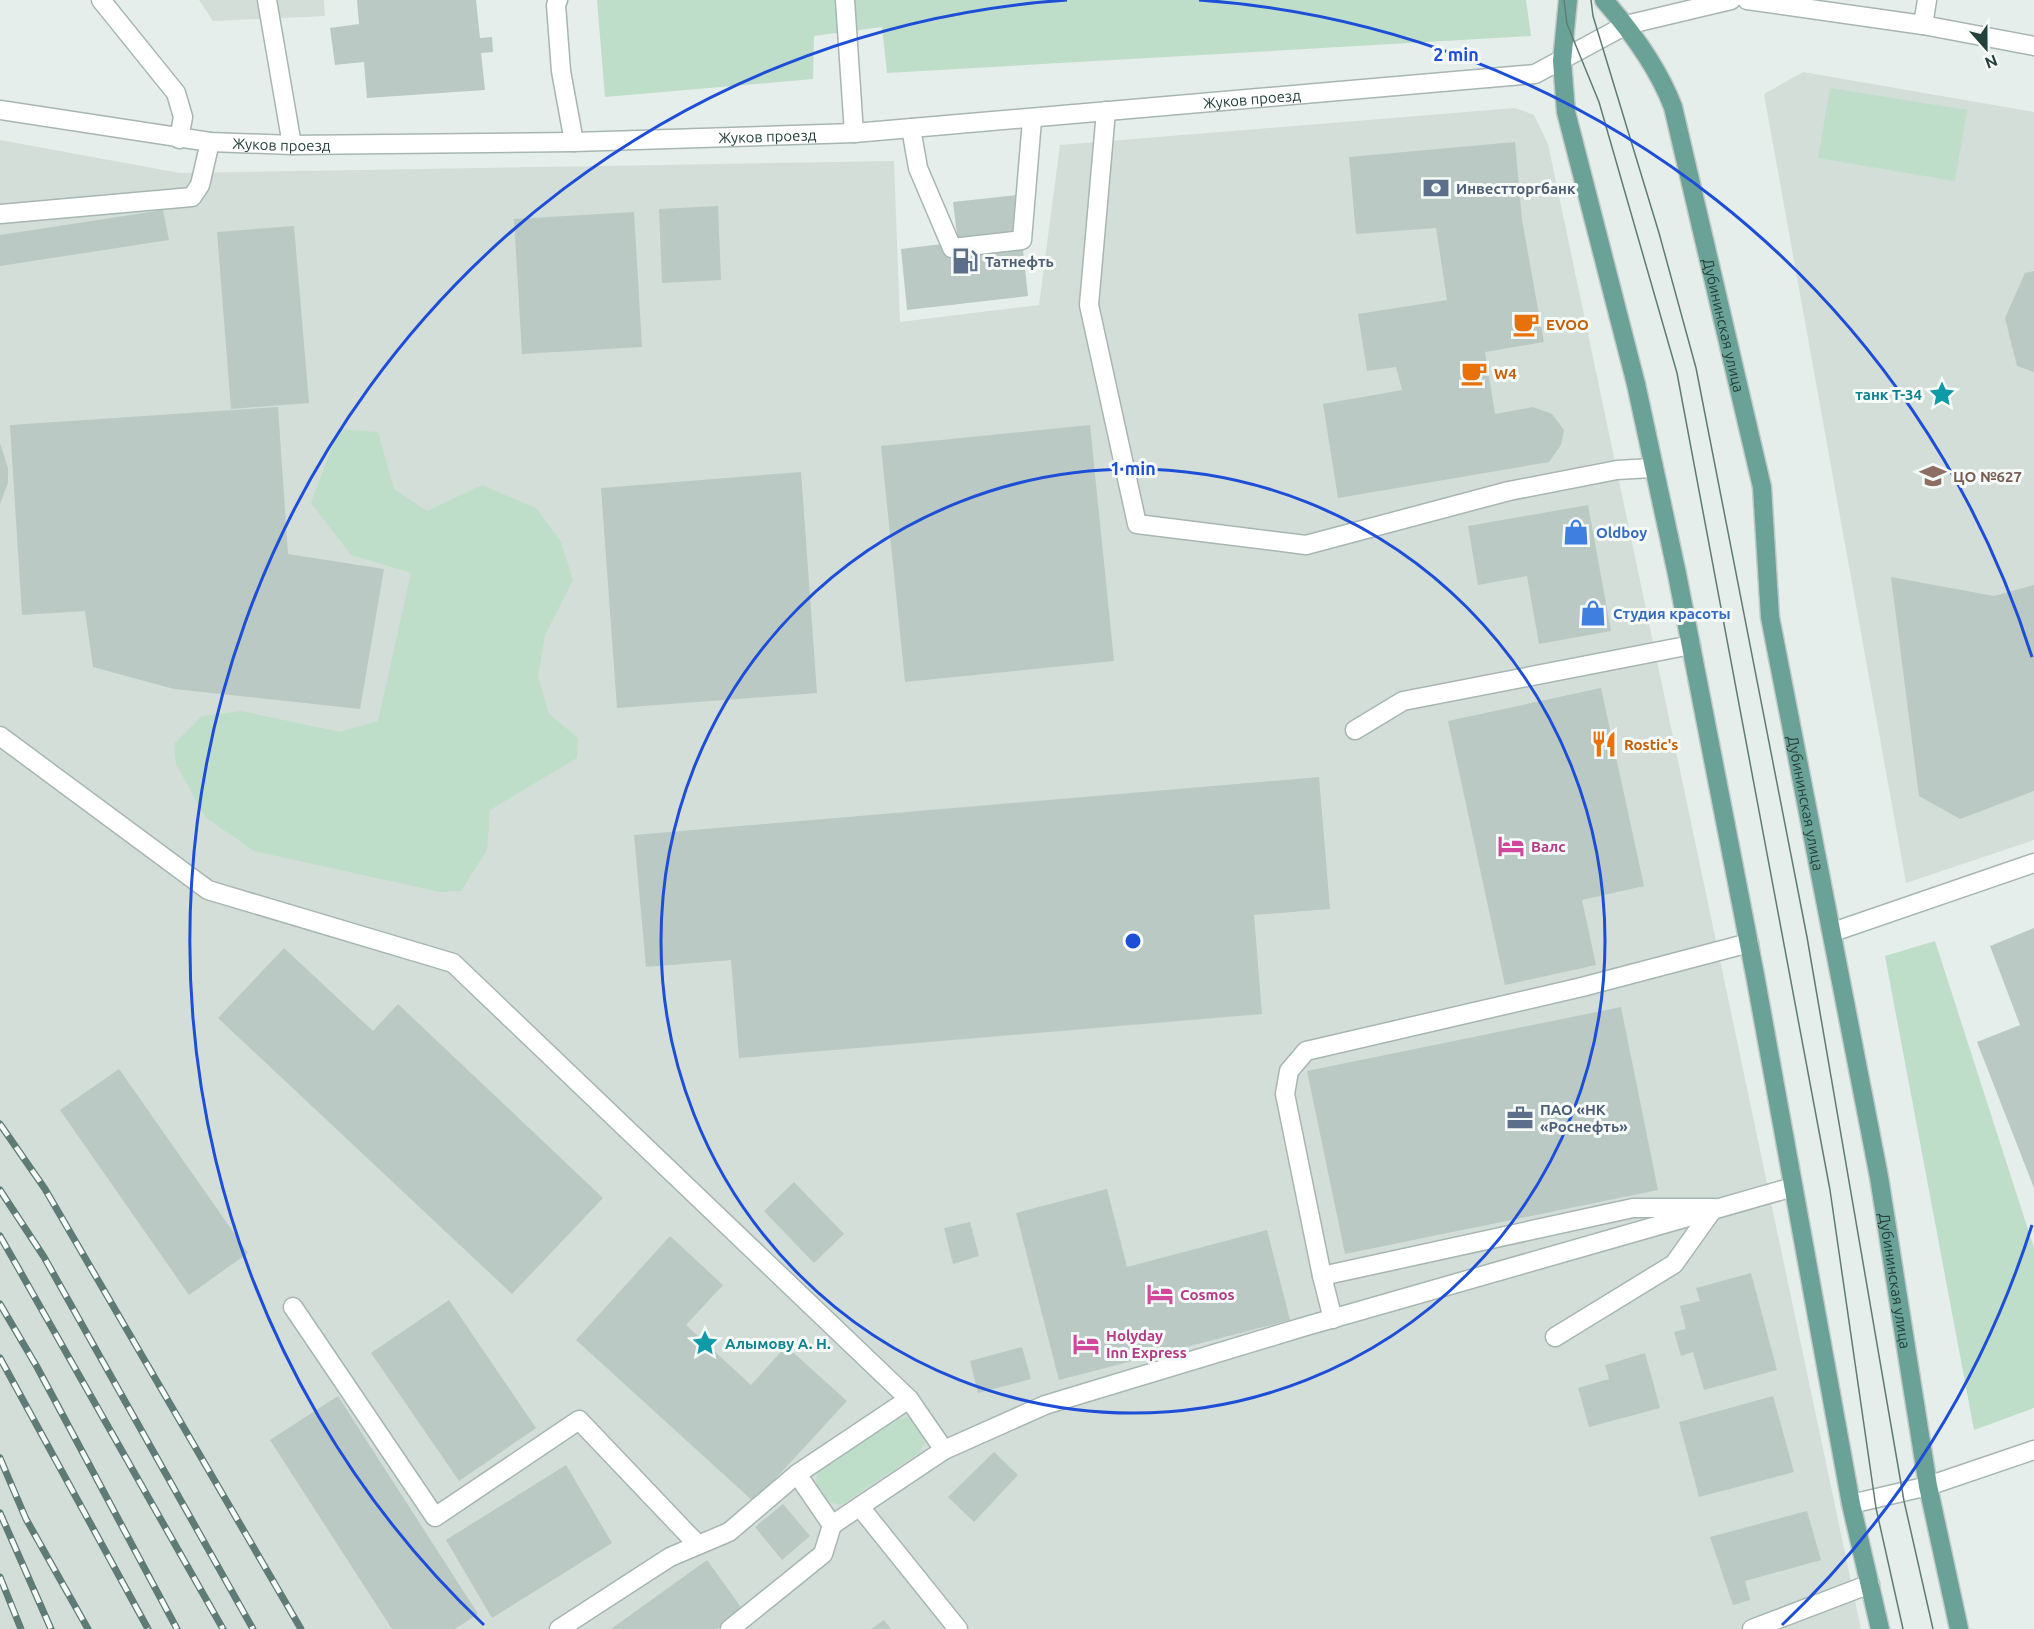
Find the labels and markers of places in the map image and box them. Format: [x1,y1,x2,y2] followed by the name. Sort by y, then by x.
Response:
[1421,173,1451,203] bank icon: Инвестторгбанк
[1456,180,1576,197] place label: Инвестторгбанк
[950,246,980,276] fuel station icon: Татнефть
[985,253,1054,270] place label: Татнефть
[1511,309,1541,339] cafe icon: EVOO
[1546,316,1589,333] place label: EVOO
[1459,358,1489,388] cafe icon: W4
[1494,365,1517,382] place label: W4
[1927,379,1957,409] place icon: танк Т-34
[1855,386,1922,403] place label: танк Т-34
[1918,461,1948,491] school or university icon: ЦО №627
[1953,468,2022,485] place label: ЦО №627
[1561,517,1591,547] shop icon: Oldboy
[1596,524,1647,541] place label: Oldboy
[1578,598,1608,628] shop icon: Студия красоты
[1613,605,1731,622] place label: Студия красоты
[1589,729,1619,759] restaurant icon: Rostic's
[1624,736,1678,753] place label: Rostic's
[1496,831,1526,861] hotel icon: Валс
[1531,838,1566,855] place label: Валс
[1123,931,1143,951] centre of rings
[1540,1101,1628,1135] place label: ПАО «НК «Роснефть»
[1505,1103,1535,1133] office icon: ПАО «НК «Роснефть»
[1145,1279,1175,1309] hotel icon: Cosmos
[1180,1286,1235,1303] place label: Cosmos
[1106,1327,1187,1361] place label: Holyday Inn Express
[690,1328,720,1358] place icon: Алымову А. Н.
[1071,1329,1101,1359] hotel icon: Holyday Inn Express
[725,1335,831,1352] place label: Алымову А. Н.

